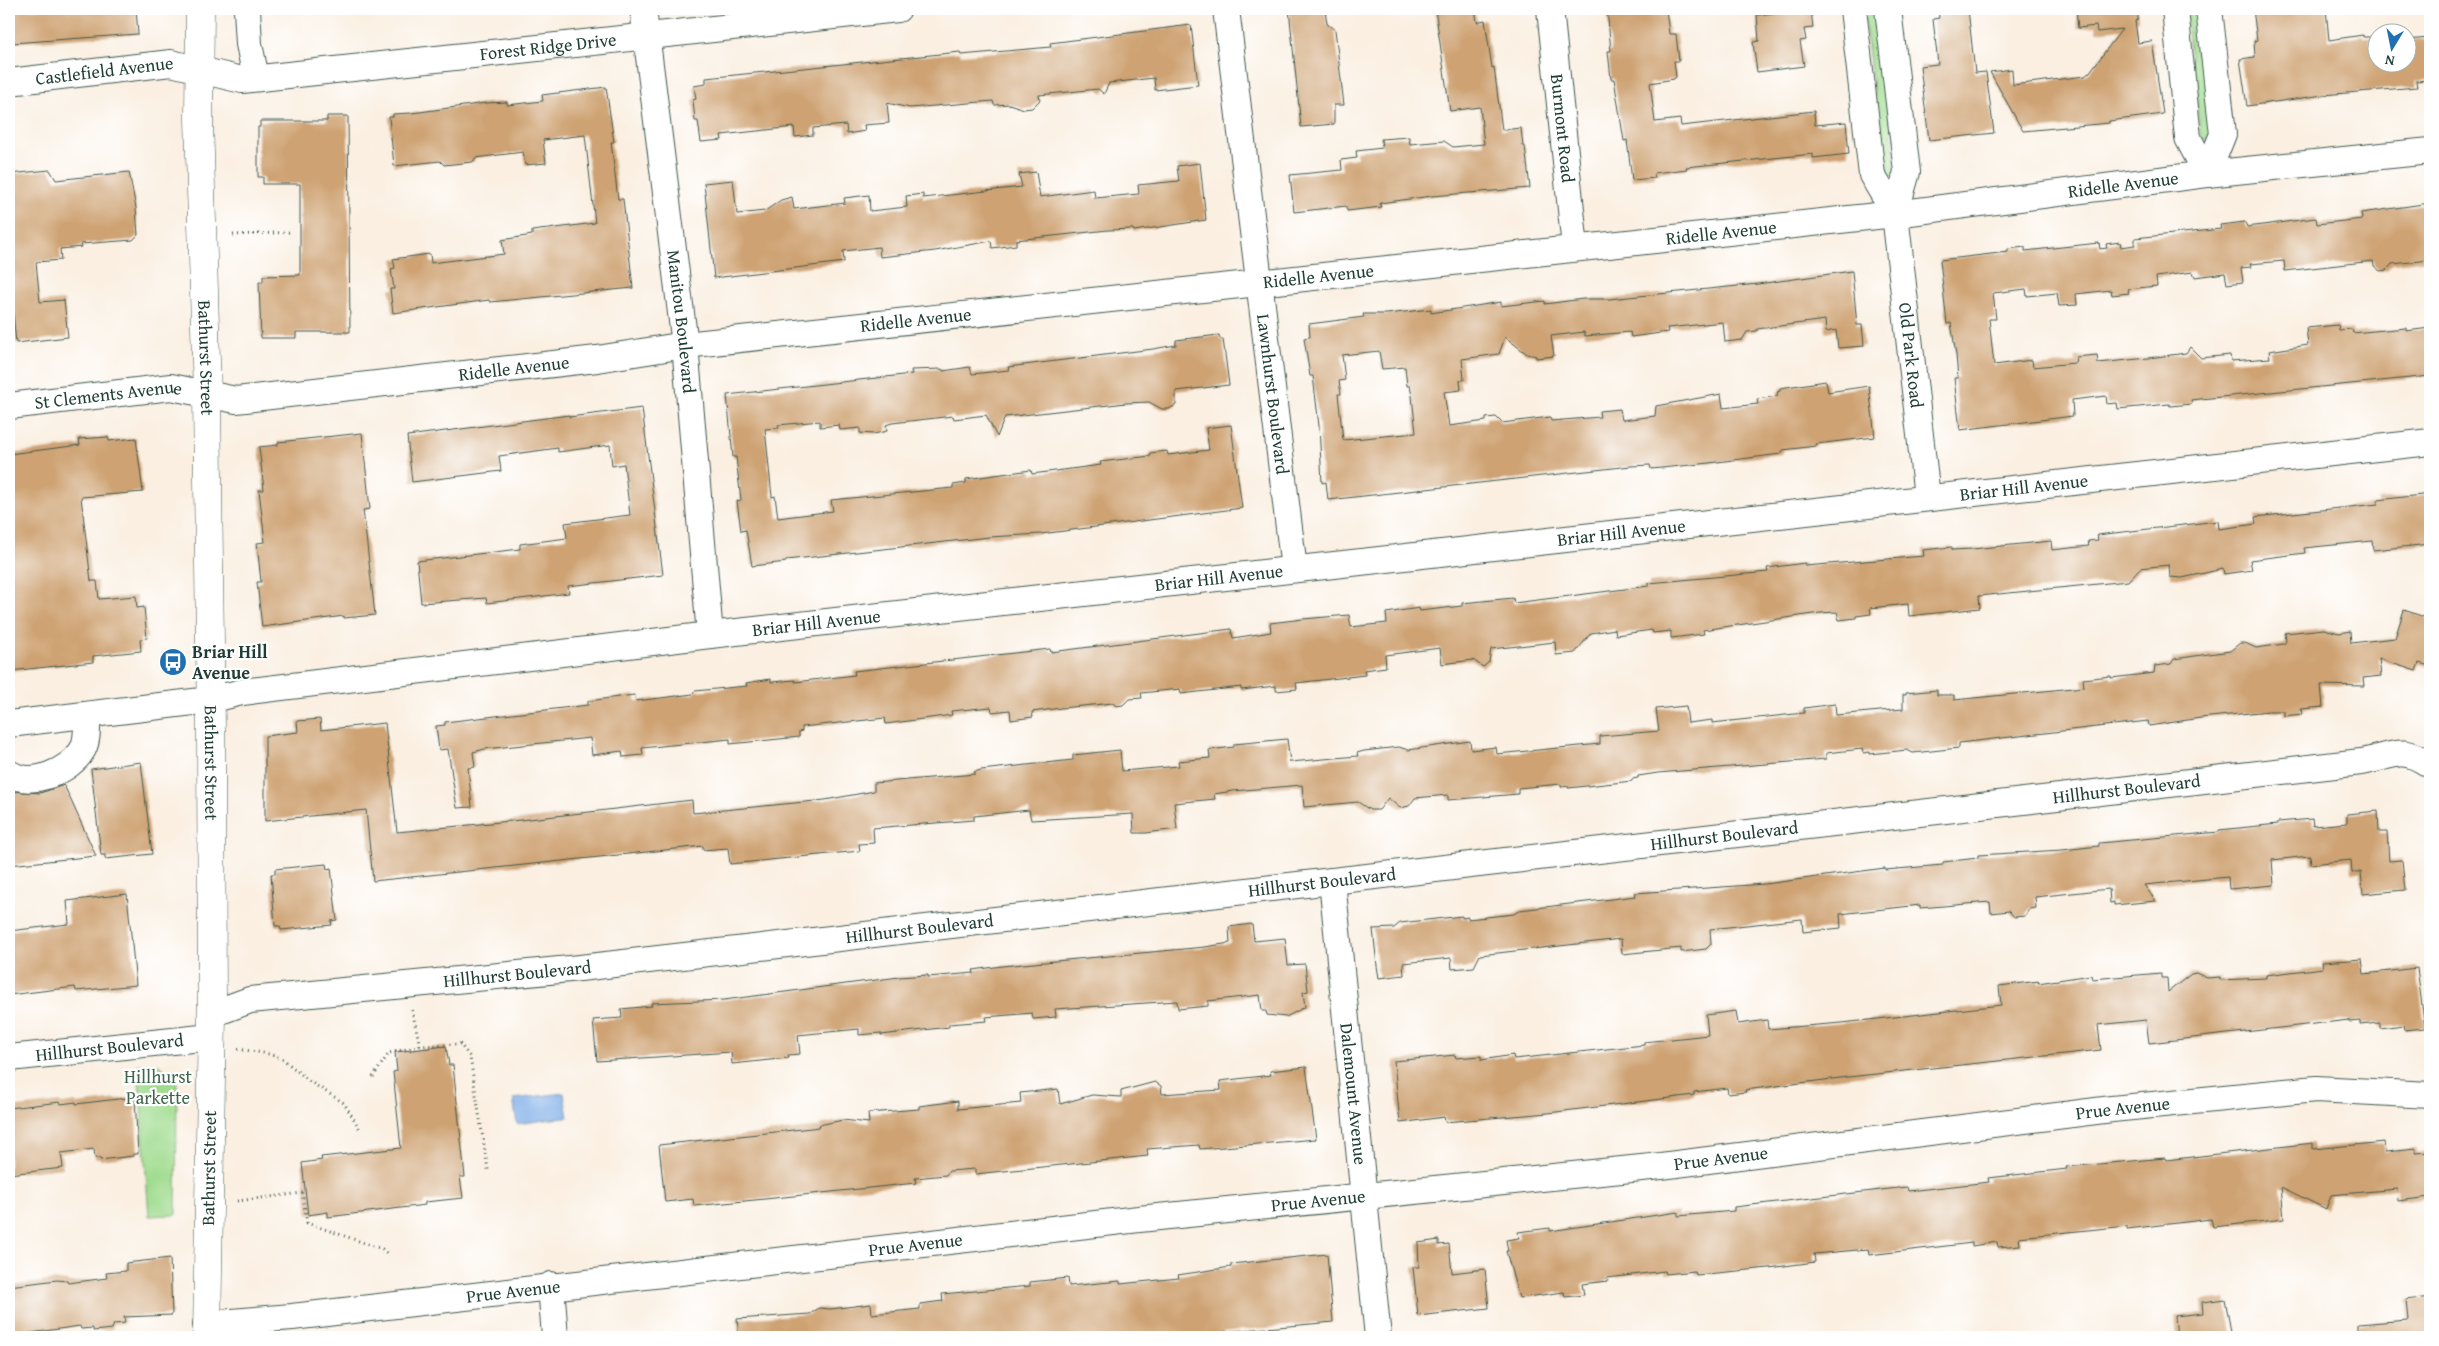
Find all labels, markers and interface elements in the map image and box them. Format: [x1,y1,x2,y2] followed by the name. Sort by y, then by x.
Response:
[2366,22,2416,72] north arrow
[478,26,618,67] street label: Forest Ridge Drive
[34,49,175,92] street label: Castlefield Avenue
[2383,50,2396,71] text: N
[1544,72,1582,185] street label: Burmont Road
[2066,164,2180,205] street label: Ridelle Avenue
[1664,213,1778,252] street label: Ridelle Avenue
[660,248,703,395] street label: Manitou Boulevard
[1262,257,1375,295] street label: Ridelle Avenue
[191,300,221,416] street label: Bathurst Street
[859,300,973,339] street label: Ridelle Avenue
[1892,301,1931,410] street label: Old Park Road
[1250,312,1296,476] street label: Lawnhurst Boulevard
[457,348,571,388] street label: Ridelle Avenue
[33,373,185,416] street label: St Clements Avenue
[1958,466,2089,508] street label: Briar Hill Avenue
[1556,512,1687,553] street label: Briar Hill Avenue
[1153,557,1285,598] street label: Briar Hill Avenue
[751,602,882,643] street label: Briar Hill Avenue
[192,638,268,686] place label: Briar Hill Avenue
[158,647,188,677] bus stop icon: Briar Hill Avenue
[198,705,225,821] street label: Bathurst Street
[2051,767,2202,811] street label: Hillhurst Boulevard
[1649,813,1800,857] street label: Hillhurst Boulevard
[1247,860,1398,904] street label: Hillhurst Boulevard
[844,906,995,950] street label: Hillhurst Boulevard
[442,953,593,994] street label: Hillhurst Boulevard
[1333,1022,1375,1166] street label: Dalemount Avenue
[34,1026,185,1068] street label: Hillhurst Boulevard
[124,1063,193,1111] park label: Hillhurst Parkette
[2074,1089,2171,1126] street label: Prue Avenue
[194,1109,223,1226] street label: Bathurst Street
[1672,1139,1769,1177] street label: Prue Avenue
[1270,1182,1367,1219] street label: Prue Avenue
[867,1226,964,1263] street label: Prue Avenue
[465,1272,562,1310] street label: Prue Avenue

